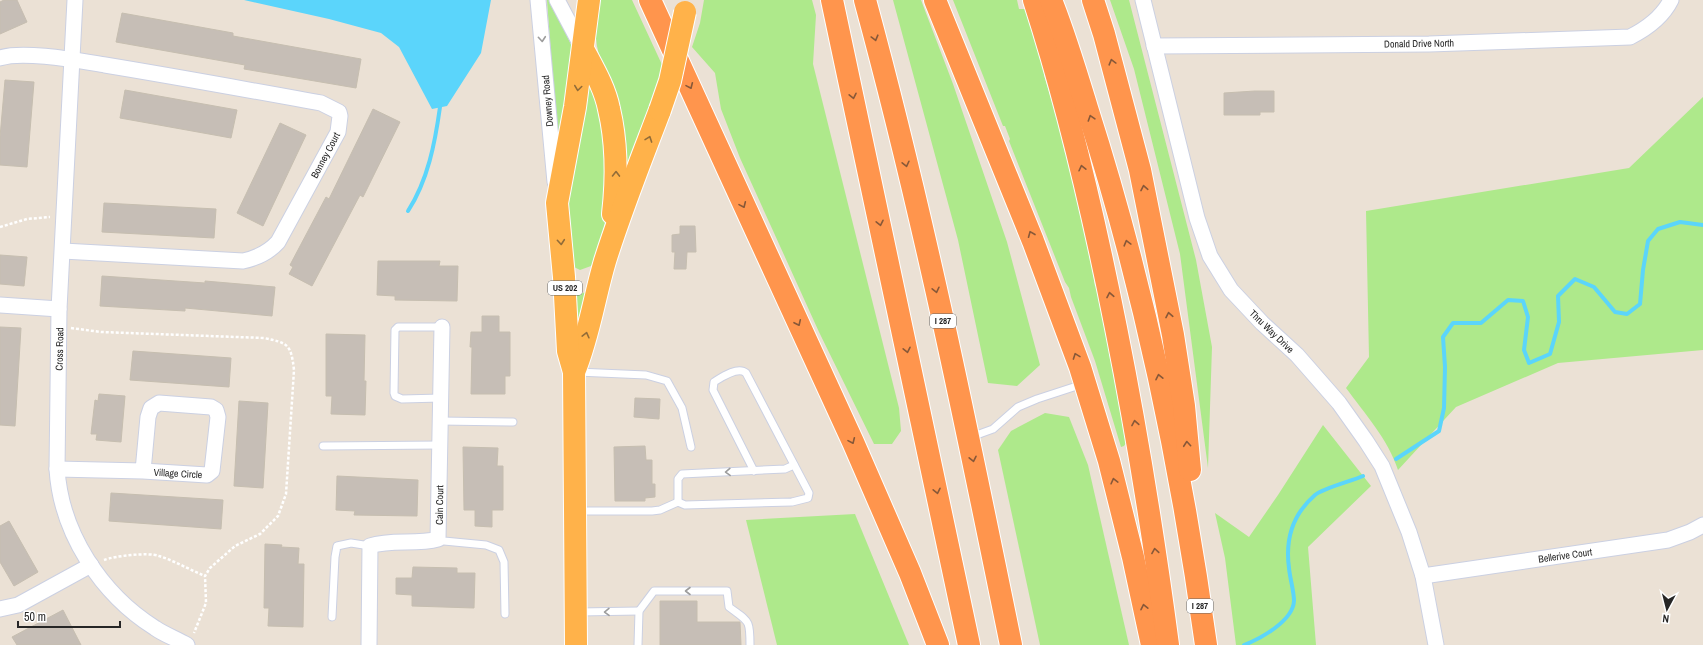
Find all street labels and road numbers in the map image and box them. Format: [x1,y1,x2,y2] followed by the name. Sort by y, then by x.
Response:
[1384,36,1454,51] street label: Donald Drive North
[539,75,556,127] street label: Downey Road
[308,129,343,180] street label: Bonney Court
[548,281,582,295] road number: US 202
[1247,307,1297,356] street label: Thru Way Drive
[930,314,956,328] road number: I 287
[53,327,66,371] street label: Cross Road
[153,466,203,481] street label: Village Circle
[433,484,446,525] street label: Cain Court
[1537,545,1594,566] street label: Bellerive Court
[1187,599,1213,613] road number: I 287

